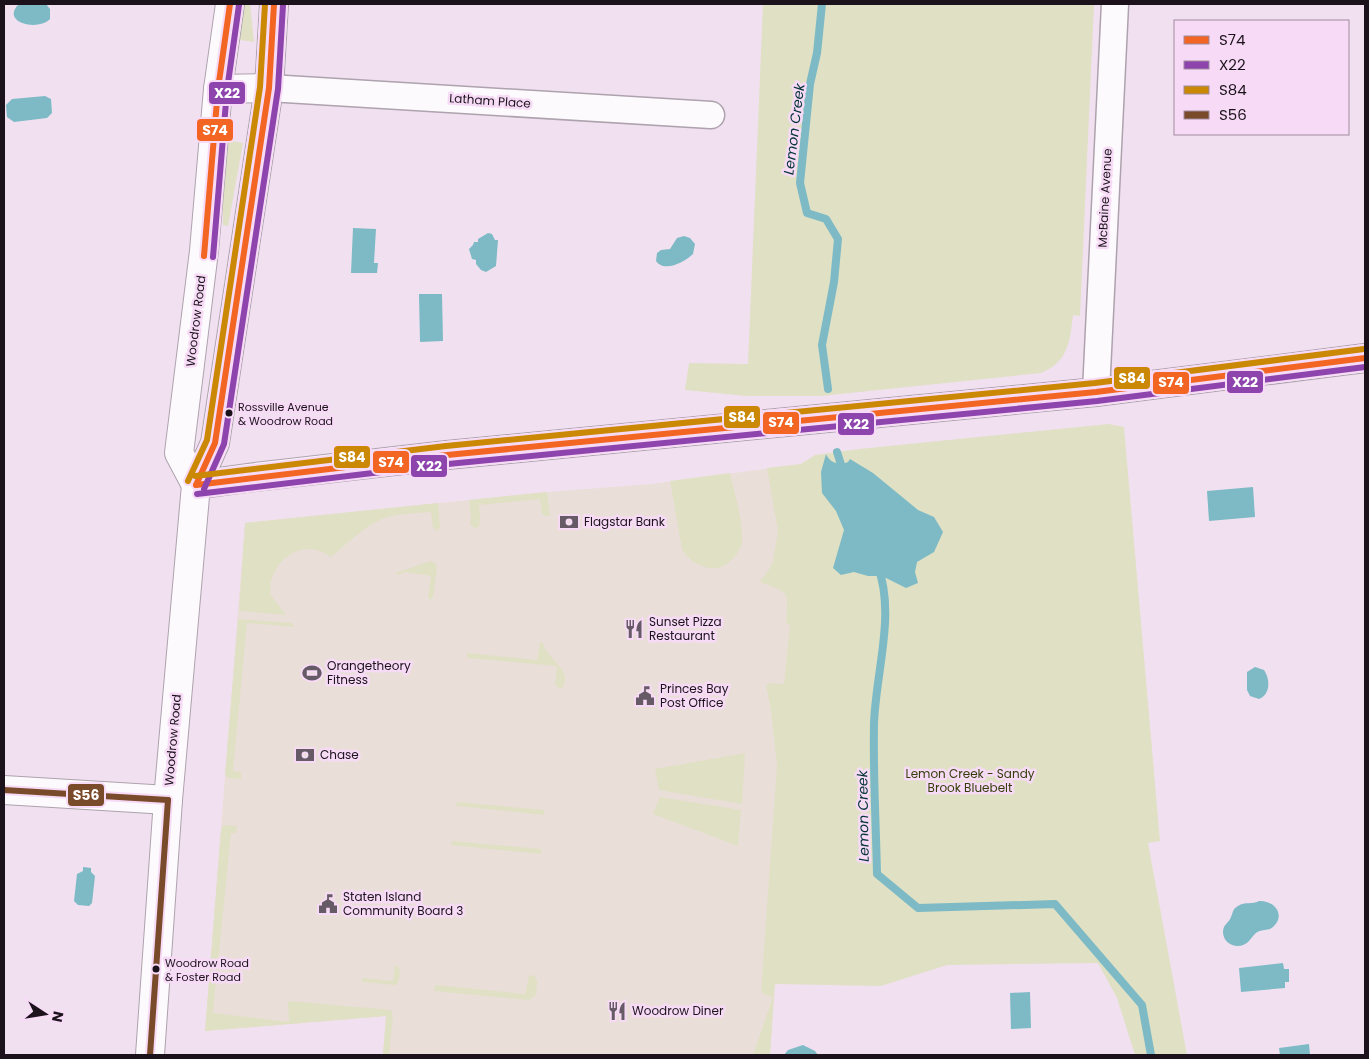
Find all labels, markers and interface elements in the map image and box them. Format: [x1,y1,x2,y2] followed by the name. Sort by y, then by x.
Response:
[1174,20,1349,135] legend
[1219,29,1245,50] text: S74
[1219,54,1246,75] text: X22
[1219,79,1247,100] text: S84
[208,81,246,105] line badge: X22
[778,81,810,176] water label: Lemon Creek
[214,83,240,103] text: X22
[449,89,531,112] street label: Latham Place
[1219,104,1247,125] text: S56
[196,118,234,142] line badge: S74
[202,120,228,140] text: S74
[1093,148,1116,248] street label: McBaine Avenue
[181,274,210,367] street label: Woodrow Road
[1113,366,1151,390] line badge: S84
[1118,368,1146,388] text: S84
[1226,370,1264,394] line badge: X22
[1152,371,1190,395] line badge: S74
[1158,372,1184,392] text: S74
[1232,372,1258,392] text: X22
[238,399,333,429] place label: Rossville Avenue & Woodrow Road
[723,405,761,429] line badge: S84
[728,407,756,427] text: S84
[224,408,234,418] marker: Rossville Avenue & Woodrow Road
[762,411,800,435] line badge: S74
[768,412,794,432] text: S74
[837,412,875,436] line badge: X22
[843,414,869,434] text: X22
[333,445,371,469] line badge: S84
[338,447,366,467] text: S84
[372,450,410,474] line badge: S74
[378,452,404,472] text: S74
[410,454,448,478] line badge: X22
[416,456,442,476] text: X22
[558,511,580,533] bank icon: Flagstar Bank
[584,513,666,530] place label: Flagstar Bank
[649,613,722,644] place label: Sunset Pizza Restaurant
[623,618,645,640] restaurant icon: Sunset Pizza Restaurant
[327,657,411,688] place label: Orangetheory Fitness
[301,662,323,684] sports icon: Orangetheory Fitness
[660,680,729,711] place label: Princes Bay Post Office
[634,685,656,707] public building icon: Princes Bay Post Office
[160,694,185,786] street label: Woodrow Road
[294,744,316,766] bank icon: Chase
[320,746,359,763] place label: Chase
[905,765,1035,796] park label: Lemon Creek - Sandy Brook Bluebelt
[852,769,874,862] water label: Lemon Creek
[67,783,105,807] line badge: S56
[73,785,99,805] text: S56
[343,888,463,919] place label: Staten Island Community Board 3
[317,893,339,915] public building icon: Staten Island Community Board 3
[165,955,249,985] place label: Woodrow Road & Foster Road
[151,964,161,974] marker: Woodrow Road & Foster Road
[20,989,70,1039] north arrow
[606,1000,628,1022] restaurant icon: Woodrow Diner
[632,1002,724,1019] place label: Woodrow Diner
[47,1009,69,1024] text: N

